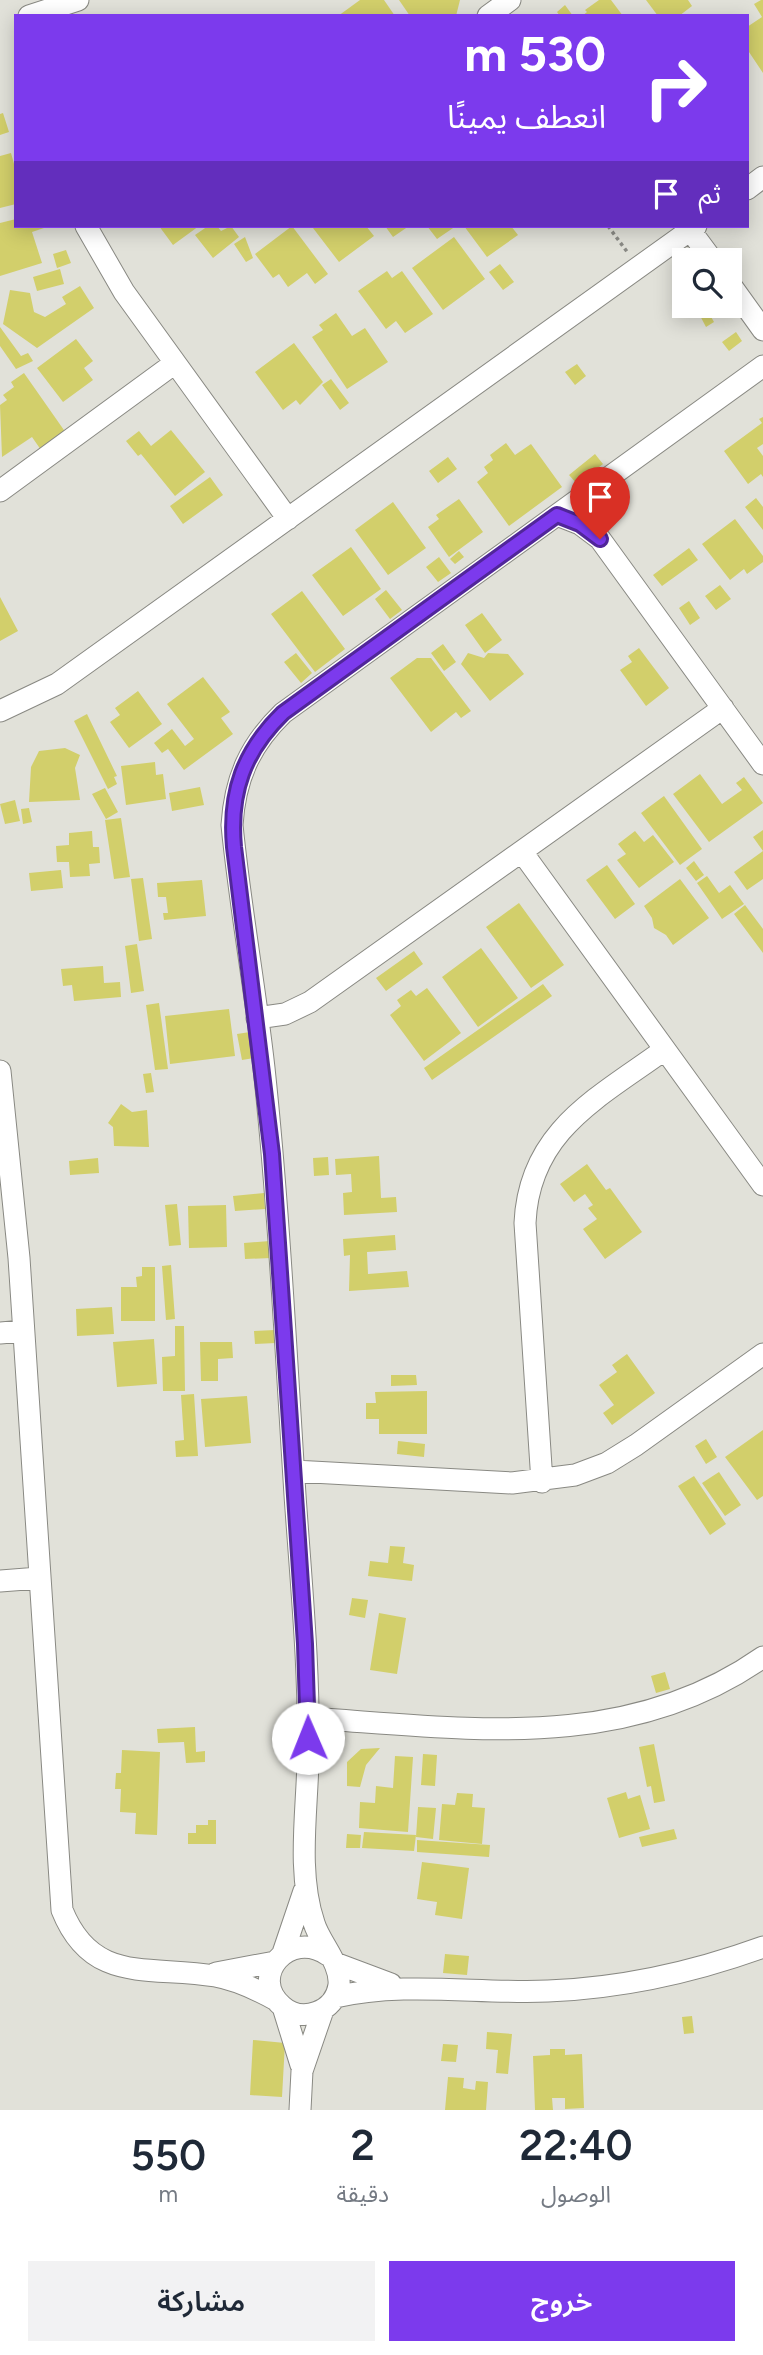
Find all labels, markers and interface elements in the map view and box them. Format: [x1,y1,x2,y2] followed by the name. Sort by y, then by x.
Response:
[464,24,606,83] text: 530 m
[630,42,721,133] icon: right
[447,98,606,136] text: انعطف يمينًا
[647,175,685,213] icon: arrive
[699,178,721,210] text: ثم
[672,248,742,318] map controls
[672,248,742,318] button: search
[570,467,630,539] pin
[581,478,619,516] icon: arrive
[271,1701,345,1775] position arrow
[351,2120,375,2171] text: 2
[519,2120,633,2171] text: 22:40
[130,2130,206,2181] text: 550
[158,2180,178,2208] text: m
[337,2180,389,2208] text: دقيقة
[541,2180,611,2208] text: الوصول
[28,2261,375,2341] button: مشاركة
[389,2261,735,2341] button: خروج

